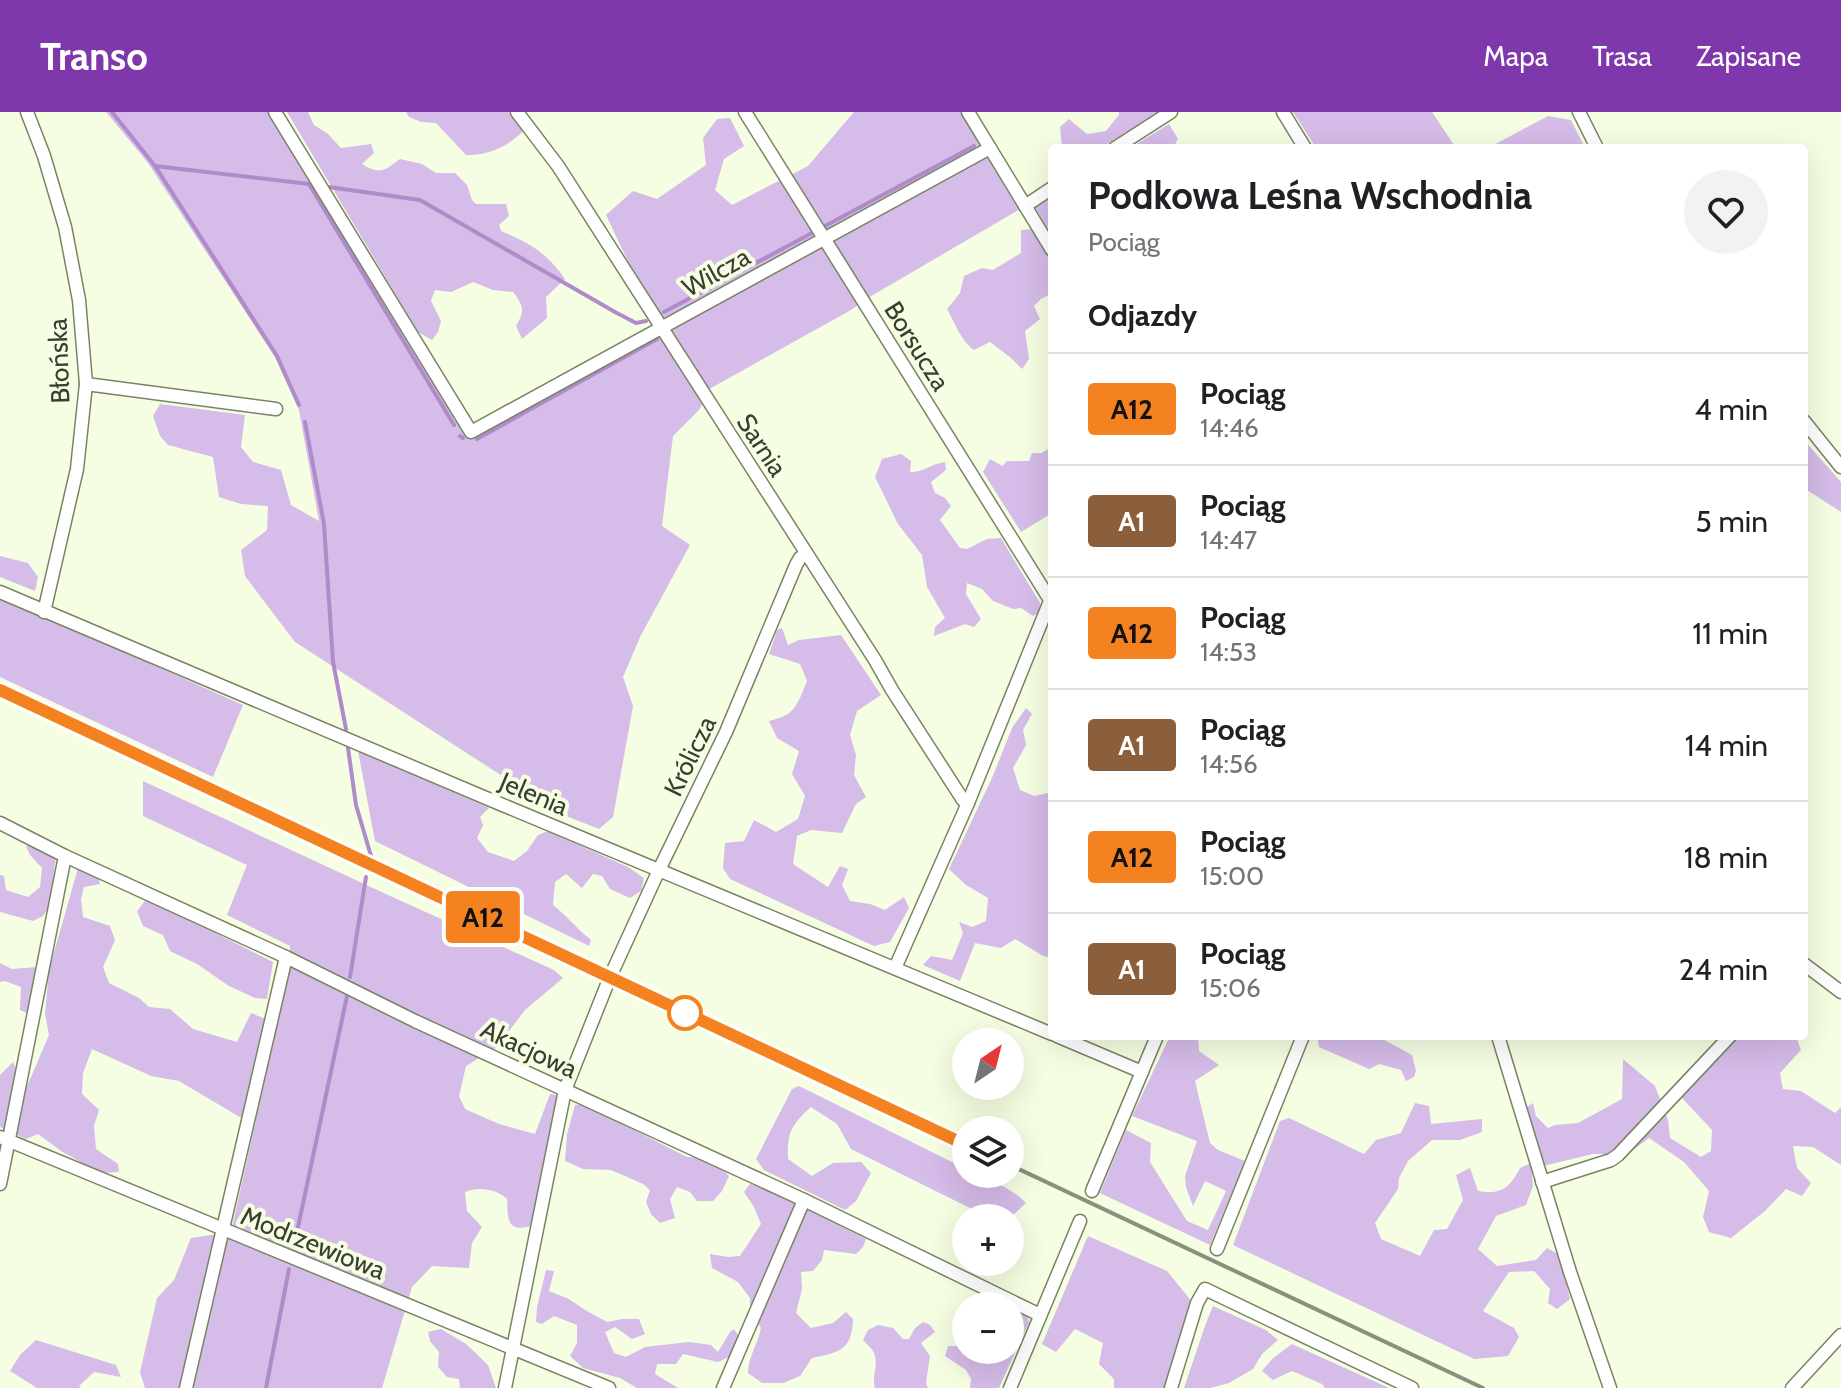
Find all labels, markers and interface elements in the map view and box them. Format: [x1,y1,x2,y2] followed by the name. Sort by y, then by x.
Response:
[40,33,148,80] text: Transo
[1483,39,1548,73] text: Mapa
[1592,39,1652,73] text: Trasa
[1696,39,1801,73] text: Zapisane
[1684,170,1768,254] button: heart
[1088,172,1532,219] text: Podkowa Leśna Wschodnia
[1088,226,1160,258] text: Pociąg
[677,240,756,304] street label: Wilcza
[877,296,957,397] street label: Borsucza
[1088,297,1197,334] text: Odjazdy
[42,317,76,404] street label: Błońska
[1200,375,1285,412] text: Pociąg
[1694,391,1768,428] text: 4 min
[1111,392,1153,426] text: A12
[730,408,794,483] street label: Sarnia
[1200,412,1259,444] text: 14:46
[1200,487,1285,524] text: Pociąg
[1696,503,1768,540] text: 5 min
[1118,504,1146,538] text: A1
[1200,524,1257,556] text: 14:47
[1200,599,1285,636] text: Pociąg
[1692,615,1768,652] text: 11 min
[1111,616,1153,650] text: A12
[1200,636,1257,668] text: 14:53
[657,710,723,801] street label: Królicza
[1200,711,1285,748] text: Pociąg
[1685,727,1768,764] text: 14 min
[1118,728,1146,762] text: A1
[1200,748,1258,780] text: 14:56
[494,765,574,823] street label: Jelenia
[1200,823,1285,860] text: Pociąg
[1684,839,1768,876] text: 18 min
[1111,840,1153,874] text: A12
[1200,860,1264,892] text: 15:00
[437,891,529,943] line badge: A12
[462,900,504,934] text: A12
[1200,935,1285,972] text: Pociąg
[1679,951,1768,988] text: 24 min
[1118,952,1146,986] text: A1
[1200,972,1261,1004] text: 15:06
[668,996,702,1030] unlabelled marker
[476,1013,583,1085] street label: Akacjowa
[952,1028,1024,1100] north arrow
[952,1028,1024,1364] map controls
[952,1116,1024,1188] button: layers
[236,1200,390,1287] street label: Modrzewiowa
[952,1204,1024,1276] button: +
[952,1292,1024,1364] button: −

